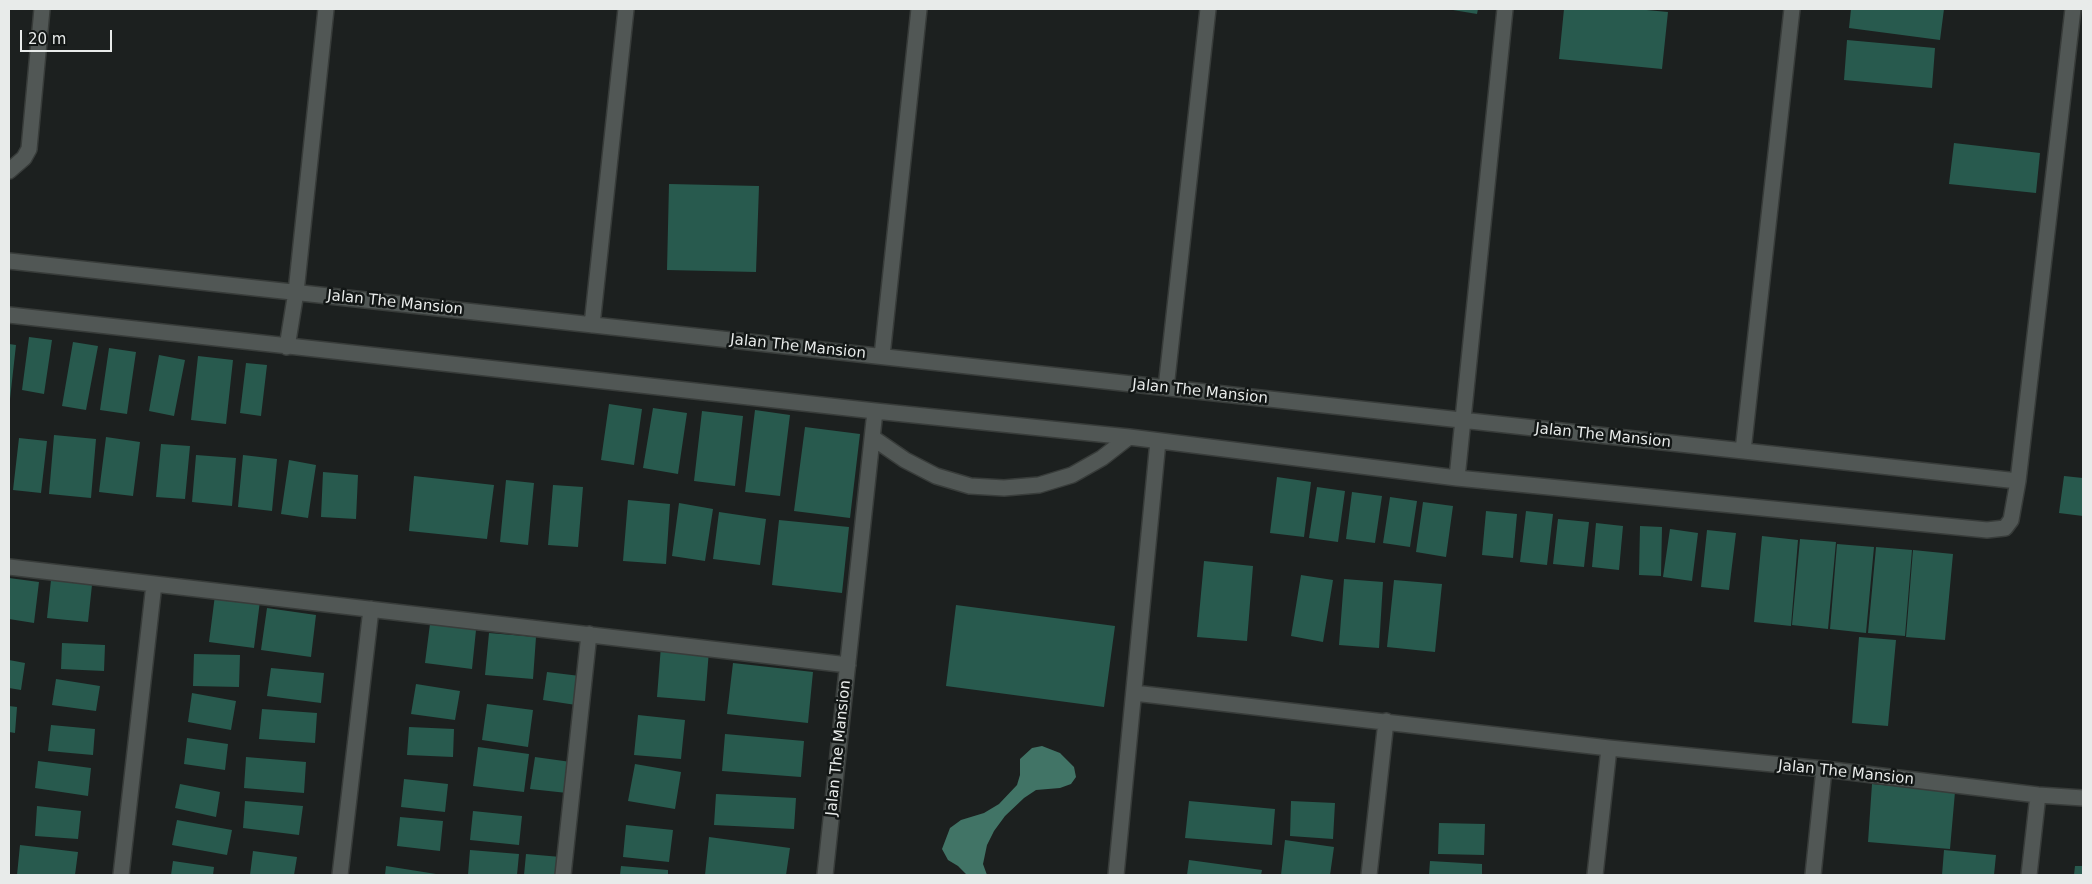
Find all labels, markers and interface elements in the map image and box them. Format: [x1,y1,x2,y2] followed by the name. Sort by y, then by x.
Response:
[22,20,115,52] scale bar
[28,30,66,48] text: 20 m
[326,287,464,319] street label: Jalan The Mansion
[729,331,867,363] street label: Jalan The Mansion
[1131,376,1269,408] street label: Jalan The Mansion
[1534,420,1672,452] street label: Jalan The Mansion
[823,679,855,817] street label: Jalan The Mansion
[1777,757,1915,789] street label: Jalan The Mansion

